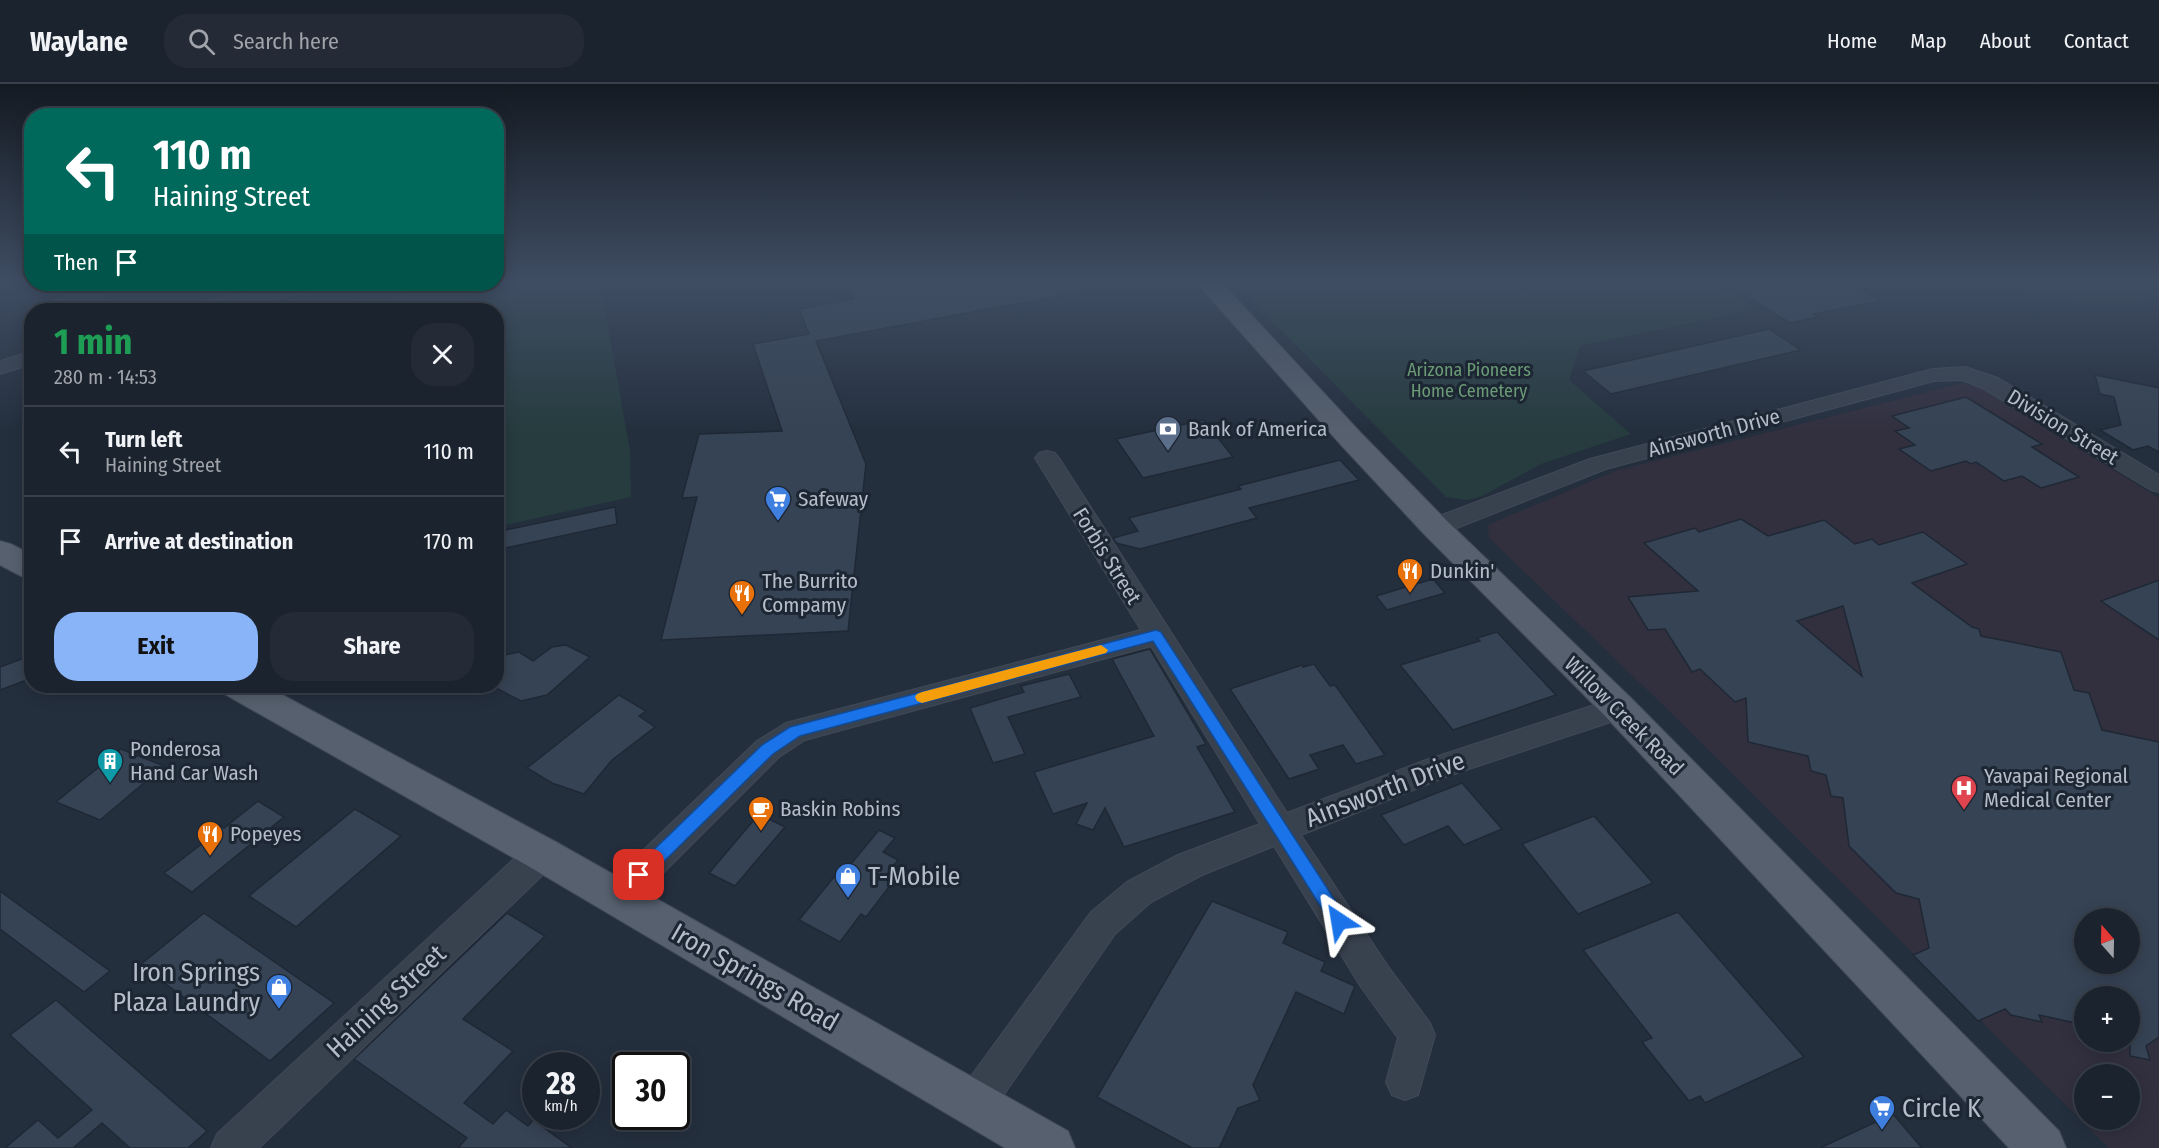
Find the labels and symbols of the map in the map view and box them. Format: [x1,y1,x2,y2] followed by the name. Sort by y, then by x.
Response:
[1407,359,1531,402] park label: Arizona Pioneers Home Cemetery
[2003,384,2123,470] street label: Division Street
[1645,403,1783,463] street label: Ainsworth Drive
[1153,414,1183,452] bank icon: Bank of America
[1188,416,1327,442] place label: Bank of America
[763,484,793,522] supermarket icon: Safeway
[798,486,869,512] place label: Safeway
[1067,503,1147,609] street label: Forbis Street
[1395,556,1425,594] restaurant icon: Dunkin'
[1430,558,1494,584] place label: Dunkin'
[762,568,858,618] place label: The Burrito Compamy
[727,578,757,616] restaurant icon: The Burrito Compamy
[1559,651,1689,781] street label: Willow Creek Road
[130,736,259,786] place label: Ponderosa Hand Car Wash
[1301,745,1469,834] street label: Ainsworth Drive
[95,746,125,784] building icon: Ponderosa Hand Car Wash
[1984,763,2128,813] place label: Yavapai Regional Medical Center
[1949,773,1979,811] hospital icon: Yavapai Regional Medical Center
[746,794,776,832] cafe icon: Baskin Robins
[780,796,900,822] place label: Baskin Robins
[195,819,225,857] restaurant icon: Popeyes
[230,821,302,847] place label: Popeyes
[613,849,664,900] pin
[833,861,863,899] shop icon: T-Mobile
[868,861,960,892] place label: T-Mobile
[1307,889,1371,953] position arrow
[2074,908,2140,974] north arrow
[666,917,844,1038] street label: Iron Springs Road
[320,938,453,1064] street label: Haining Street
[112,957,260,1018] place label: Iron Springs Plaza Laundry
[264,972,294,1010] shop icon: Iron Springs Plaza Laundry
[612,1052,690,1130] speed limit sign: 30
[1867,1093,1897,1131] supermarket icon: Circle K
[1902,1093,1981,1124] place label: Circle K

